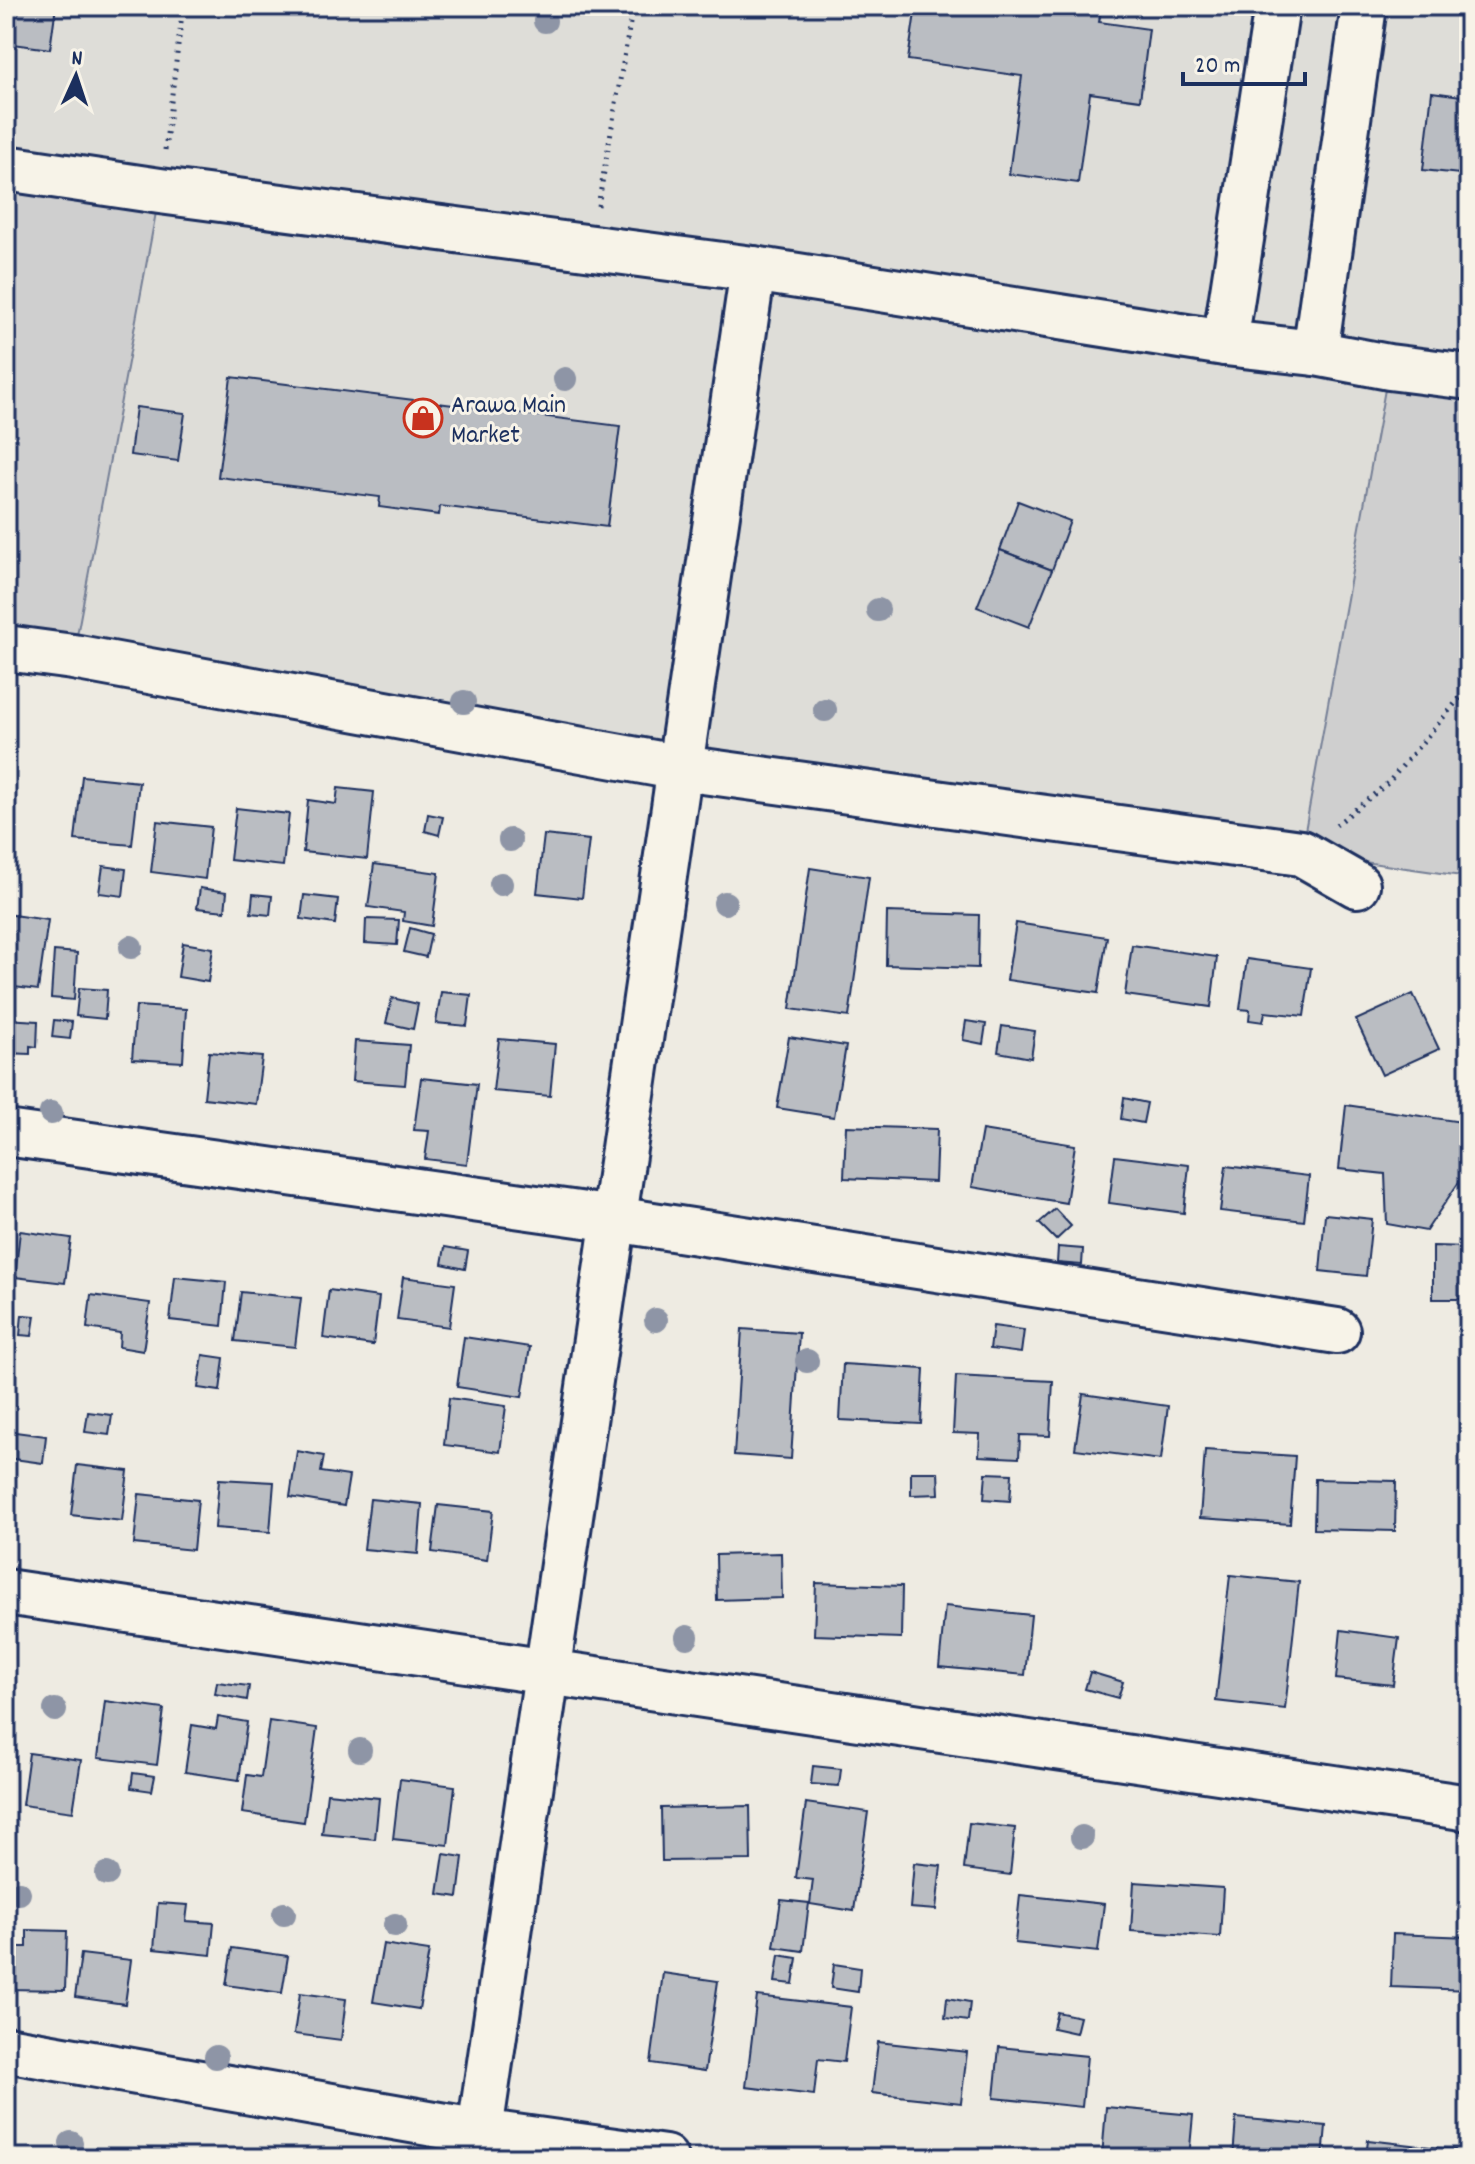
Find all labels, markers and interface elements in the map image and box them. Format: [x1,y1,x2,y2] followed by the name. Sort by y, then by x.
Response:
[36,36,116,116] north arrow
[1183,36,1305,86] scale bar
[71,44,83,75] text: N
[1195,50,1241,84] text: 20 m
[451,388,566,455] place label: Arawa Main Market
[402,397,444,439] shop icon: Arawa Main Market

